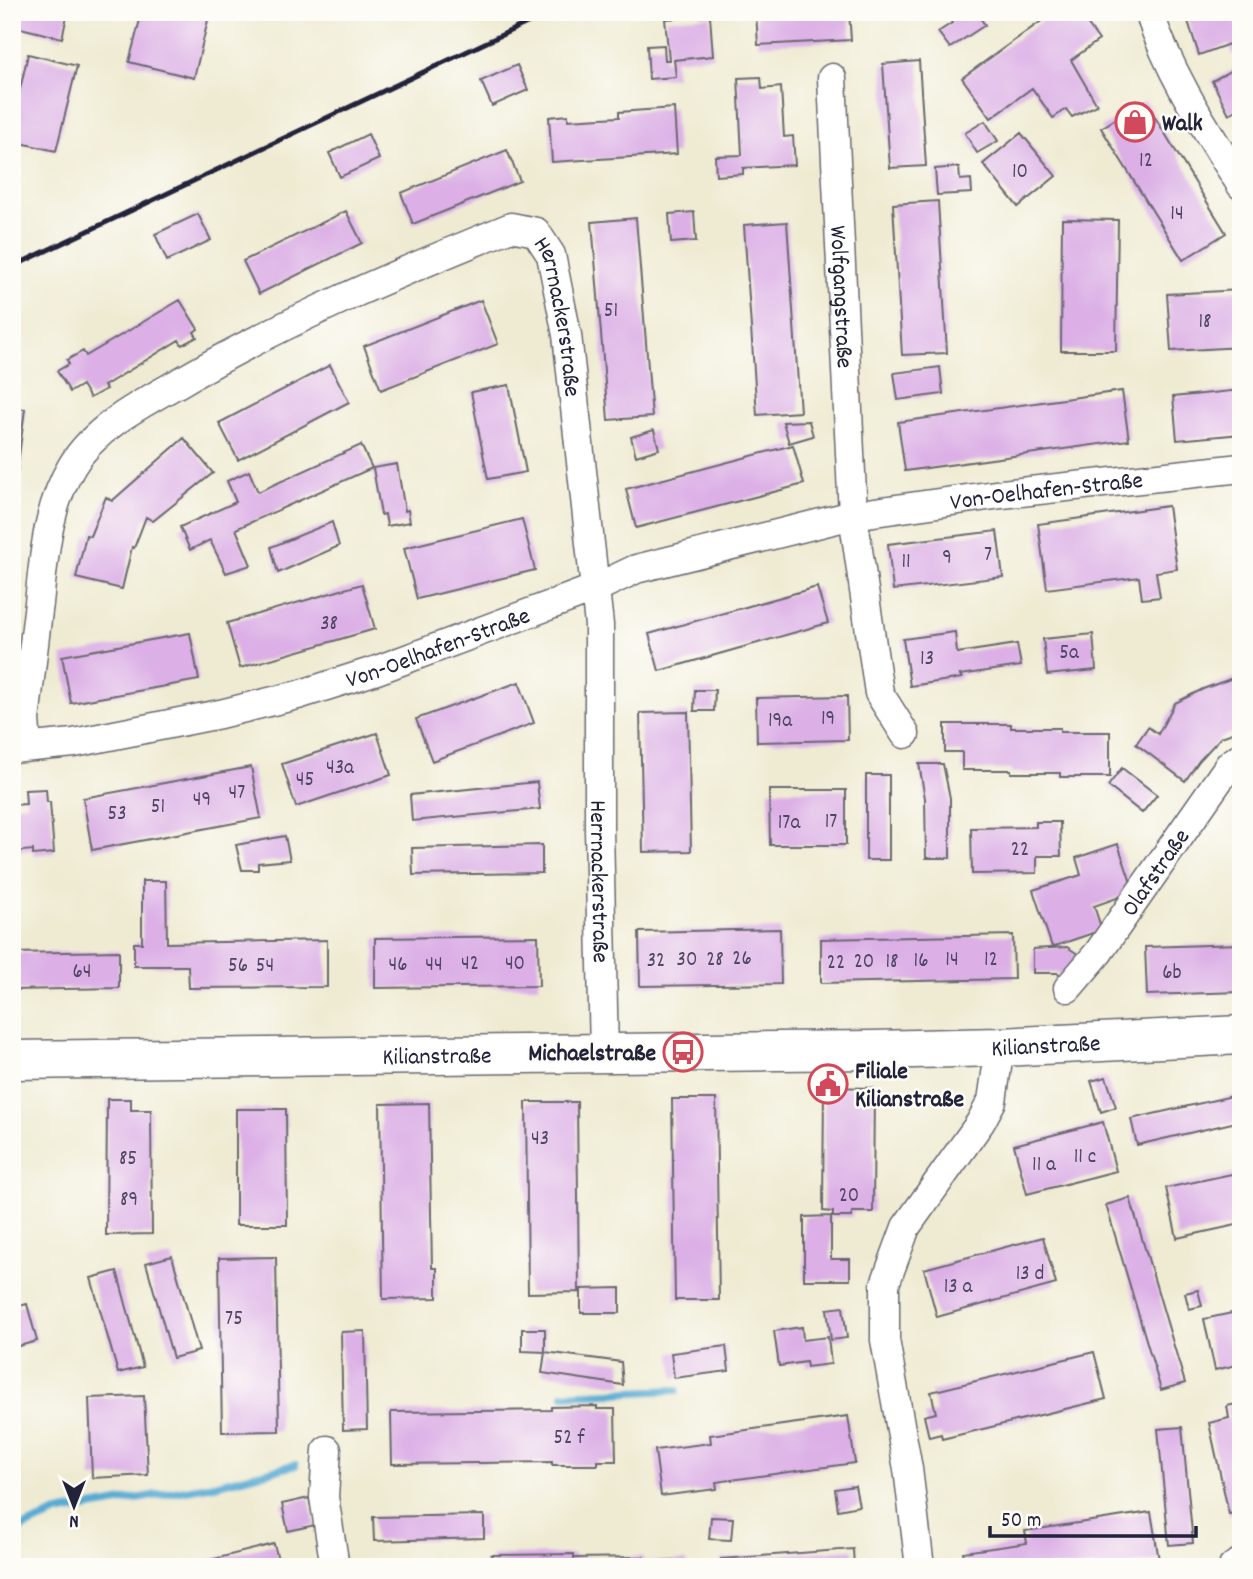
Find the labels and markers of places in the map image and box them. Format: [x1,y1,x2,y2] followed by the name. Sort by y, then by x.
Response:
[1114,101,1156,143] shop icon: Walk
[1162,108,1203,142] place label: Walk
[662,1031,704,1073] bus stop icon: Michaelstraße
[528,1038,656,1072] place label: Michaelstraße
[855,1056,964,1118] place label: Filiale Kilianstraße
[807,1063,849,1105] public building icon: Filiale Kilianstraße

